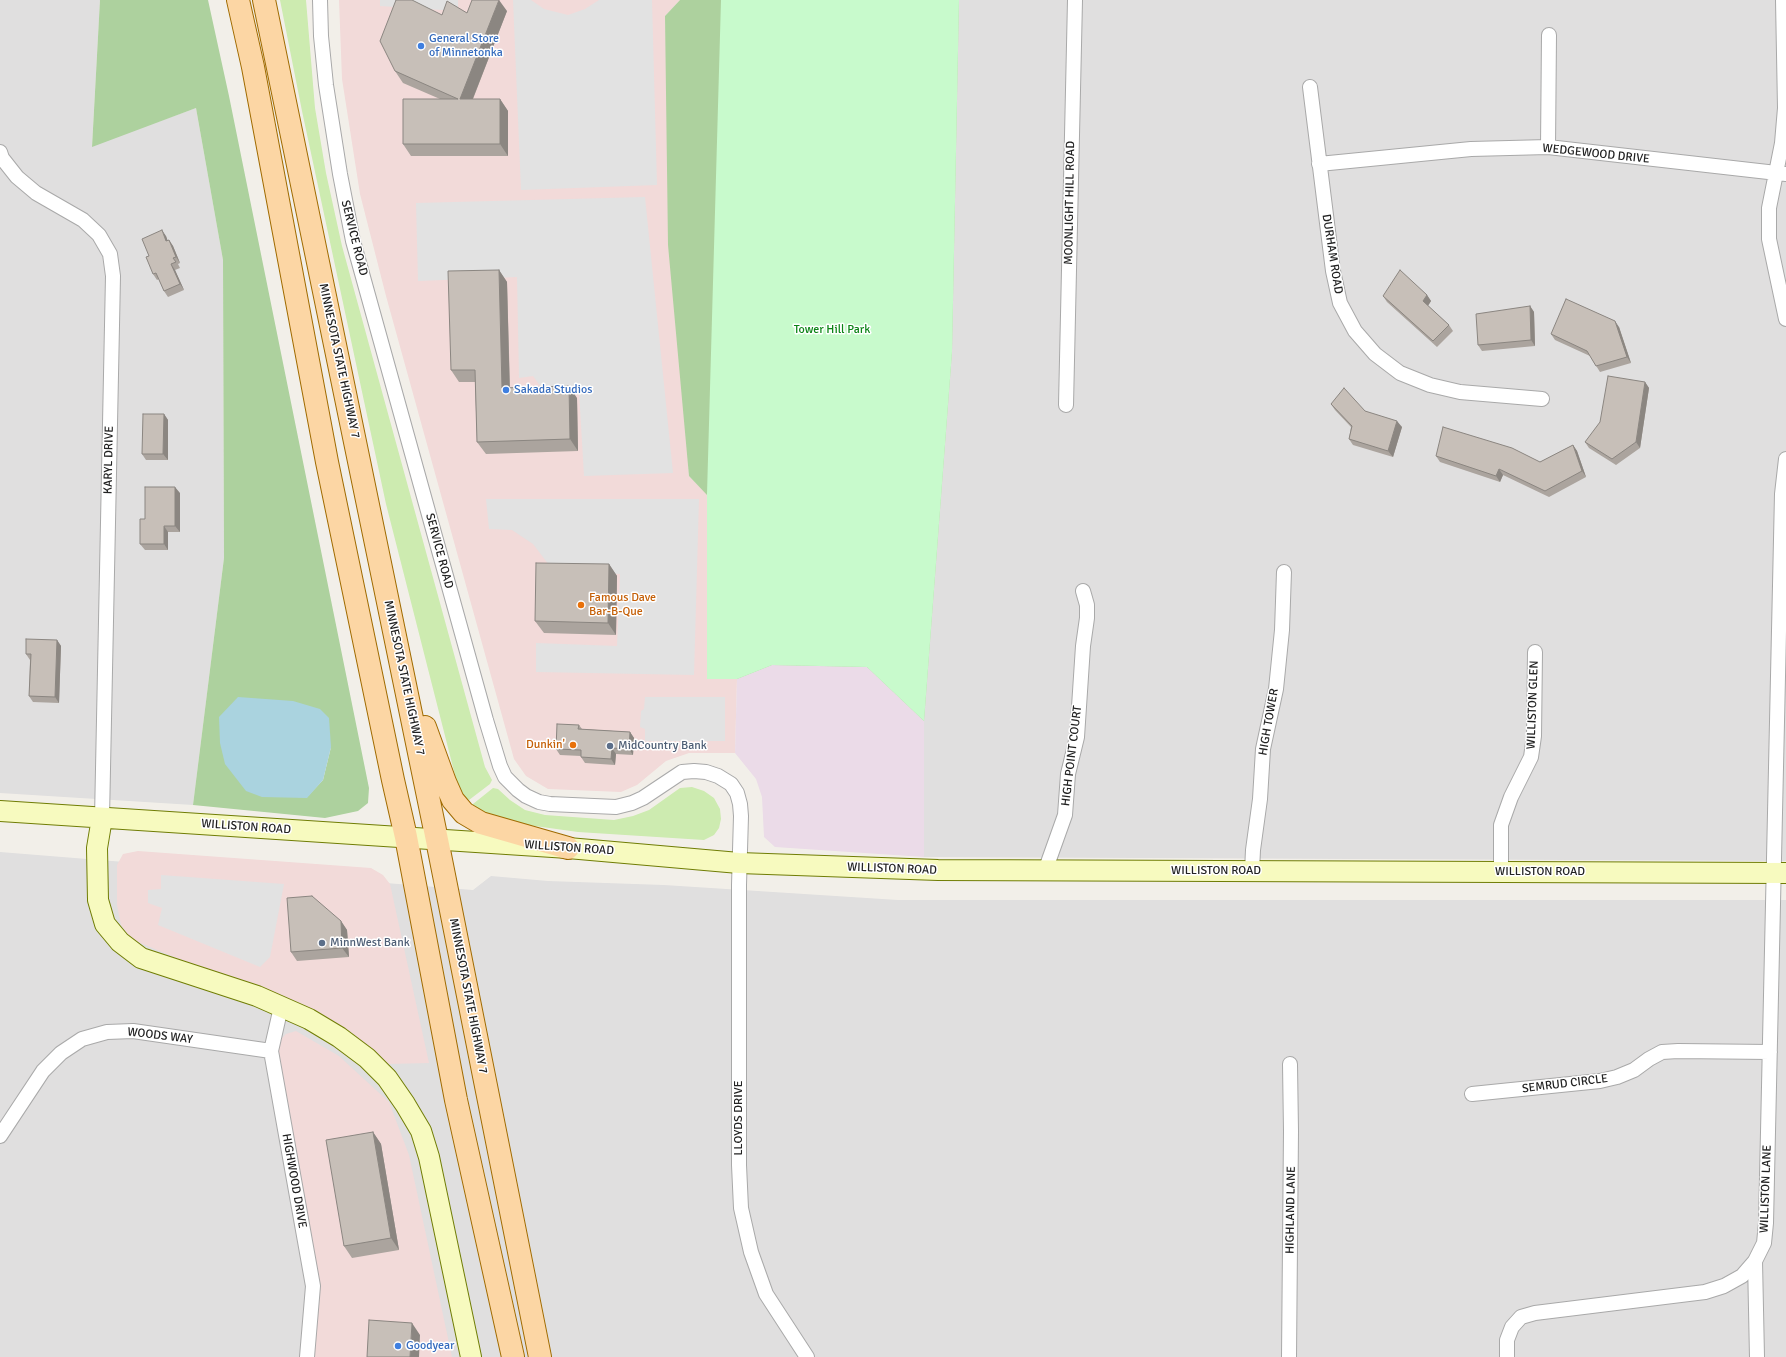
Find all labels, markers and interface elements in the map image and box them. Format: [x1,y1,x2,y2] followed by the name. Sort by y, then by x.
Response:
[429,32,503,60] place label: General Store of Minnetonka
[416,41,426,51] marker: General Store of Minnetonka
[1062,141,1078,265] street label: MOONLIGHT HILL ROAD
[1542,141,1650,167] street label: WEDGEWOOD DRIVE
[338,199,370,277] street label: SERVICE ROAD
[1319,213,1345,295] street label: DURHAM ROAD
[316,282,362,440] street label: MINNESOTA STATE HIGHWAY 7
[794,323,870,337] park label: Tower Hill Park
[514,383,592,397] place label: Sakada Studios
[501,385,511,395] marker: Sakada Studios
[101,426,117,494] street label: KARYL DRIVE
[422,512,456,590] street label: SERVICE ROAD
[589,591,656,619] place label: Famous Dave Bar-B-Que
[381,599,427,757] street label: MINNESOTA STATE HIGHWAY 7
[576,600,586,610] marker: Famous Dave Bar-B-Que
[1524,660,1542,750] street label: WILLISTON GLEN
[1256,687,1282,757] street label: HIGH TOWER
[1059,705,1085,807] street label: HIGH POINT COURT
[526,738,565,752] place label: Dunkin'
[618,739,707,753] place label: MidCountry Bank
[568,740,578,750] marker: Dunkin'
[605,741,615,751] marker: MidCountry Bank
[201,817,291,837] street label: WILLISTON ROAD
[524,838,614,858] street label: WILLISTON ROAD
[847,860,937,878] street label: WILLISTON ROAD
[1171,864,1261,878] street label: WILLISTON ROAD
[1495,865,1585,879] street label: WILLISTON ROAD
[446,917,490,1075] street label: MINNESOTA STATE HIGHWAY 7
[330,936,410,950] place label: MinnWest Bank
[317,938,327,948] marker: MinnWest Bank
[127,1025,193,1047] street label: WOODS WAY
[1521,1072,1609,1096] street label: SEMRUD CIRCLE
[732,1080,746,1156] street label: LLOYDS DRIVE
[279,1133,309,1229] street label: HIGHWOOD DRIVE
[1757,1144,1775,1234] street label: WILLISTON LANE
[1283,1166,1299,1254] street label: HIGHLAND LANE
[406,1339,455,1353] place label: Goodyear
[393,1341,403,1351] marker: Goodyear

